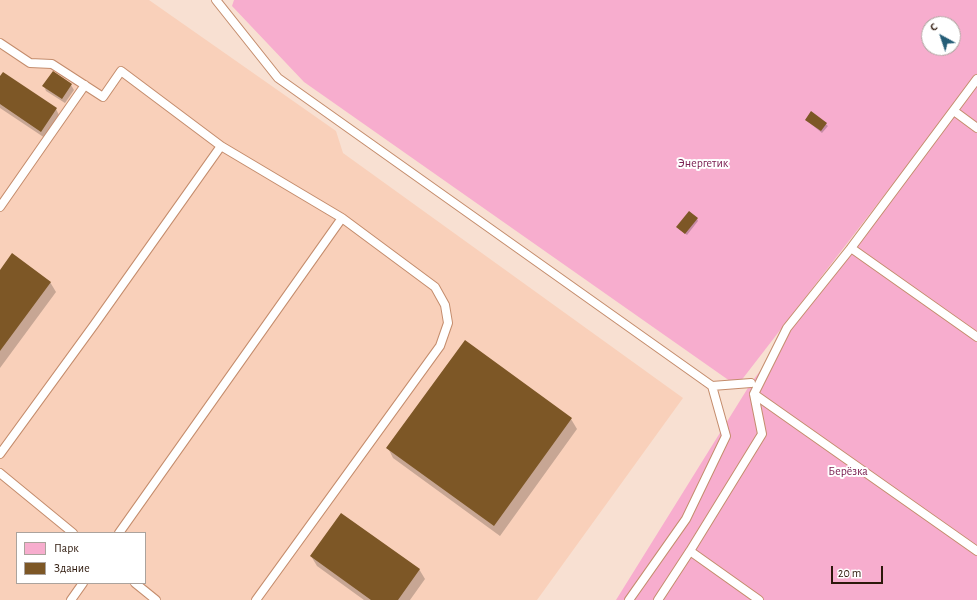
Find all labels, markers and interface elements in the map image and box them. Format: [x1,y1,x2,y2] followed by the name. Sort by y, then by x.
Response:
[921,16,961,56] north arrow
[928,21,939,33] text: С
[678,156,728,170] park label: Энергетик
[828,464,868,478] park label: Берёзка
[16,532,146,584] legend
[54,542,79,554] text: Парк
[833,558,885,584] scale bar
[54,562,90,574] text: Здание
[838,567,861,579] text: 20 m

